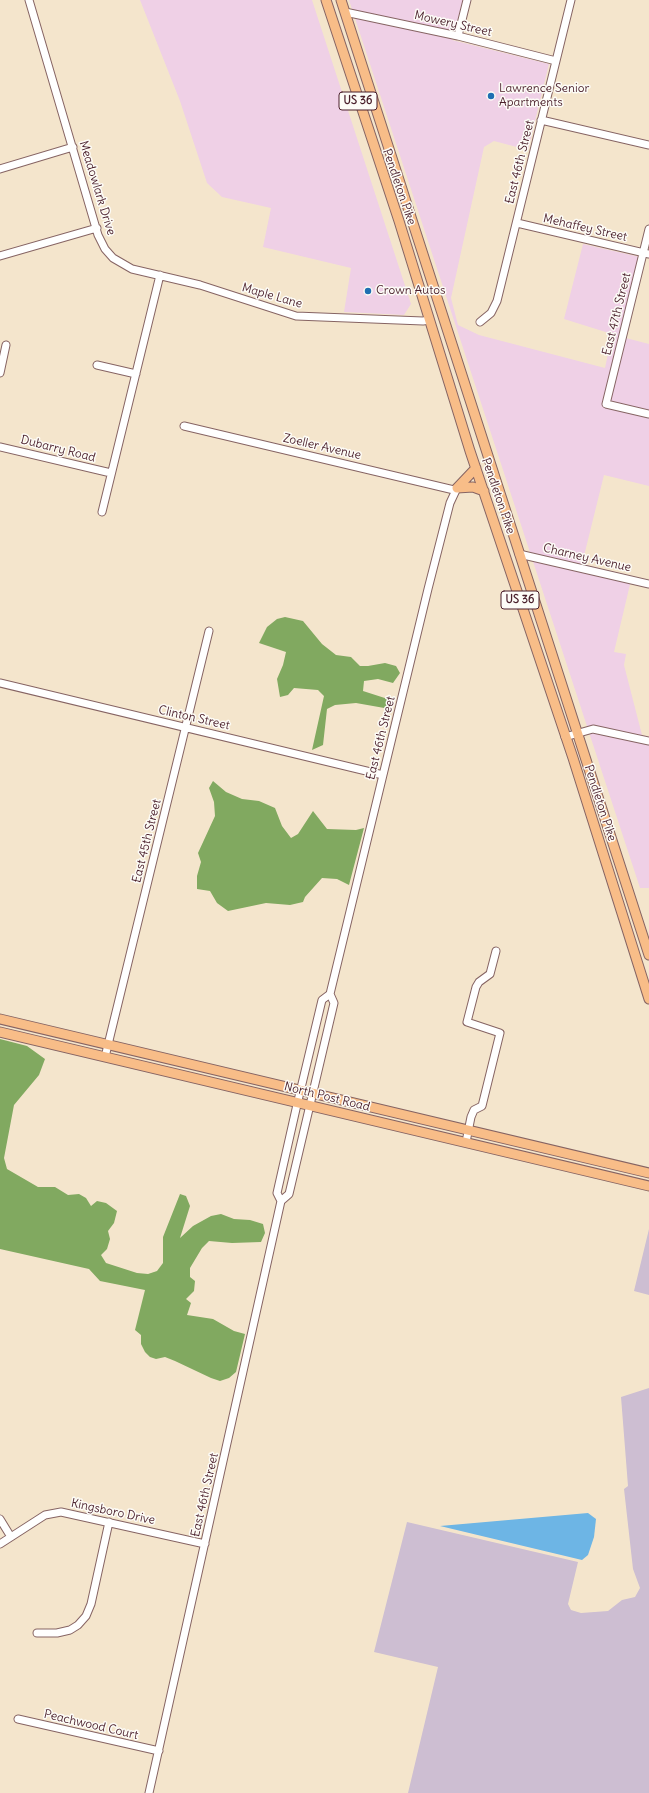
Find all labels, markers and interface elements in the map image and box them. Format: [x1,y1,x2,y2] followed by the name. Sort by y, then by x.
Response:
[413,8,493,40] street label: Mowery Street
[499,82,589,110] place label: Lawrence Senior Apartments
[486,91,496,101] marker: Lawrence Senior Apartments
[339,92,377,110] road number: US 36
[503,119,537,205] street label: East 46th Street
[76,139,118,237] street label: Meadowlark Drive
[379,147,419,227] street label: Pendleton Pike
[542,211,628,245] street label: Mehaffey Street
[600,271,634,357] street label: East 47th Street
[240,281,304,311] street label: Maple Lane
[376,284,446,298] place label: Crown Autos
[363,286,373,296] marker: Crown Autos
[282,431,362,463] street label: Zoeller Avenue
[19,433,97,465] street label: Dubarry Road
[478,456,518,536] street label: Pendleton Pike
[542,541,632,575] street label: Charney Avenue
[501,591,539,609] road number: US 36
[364,695,398,781] street label: East 46th Street
[157,703,231,733] street label: Clinton Street
[581,763,619,843] street label: Pendleton Pike
[130,798,164,884] street label: East 45th Street
[283,1079,371,1115] street label: North Post Road
[188,1452,222,1538] street label: East 46th Street
[70,1496,156,1528] street label: Kingsboro Drive
[42,1707,140,1743] street label: Peachwood Court

